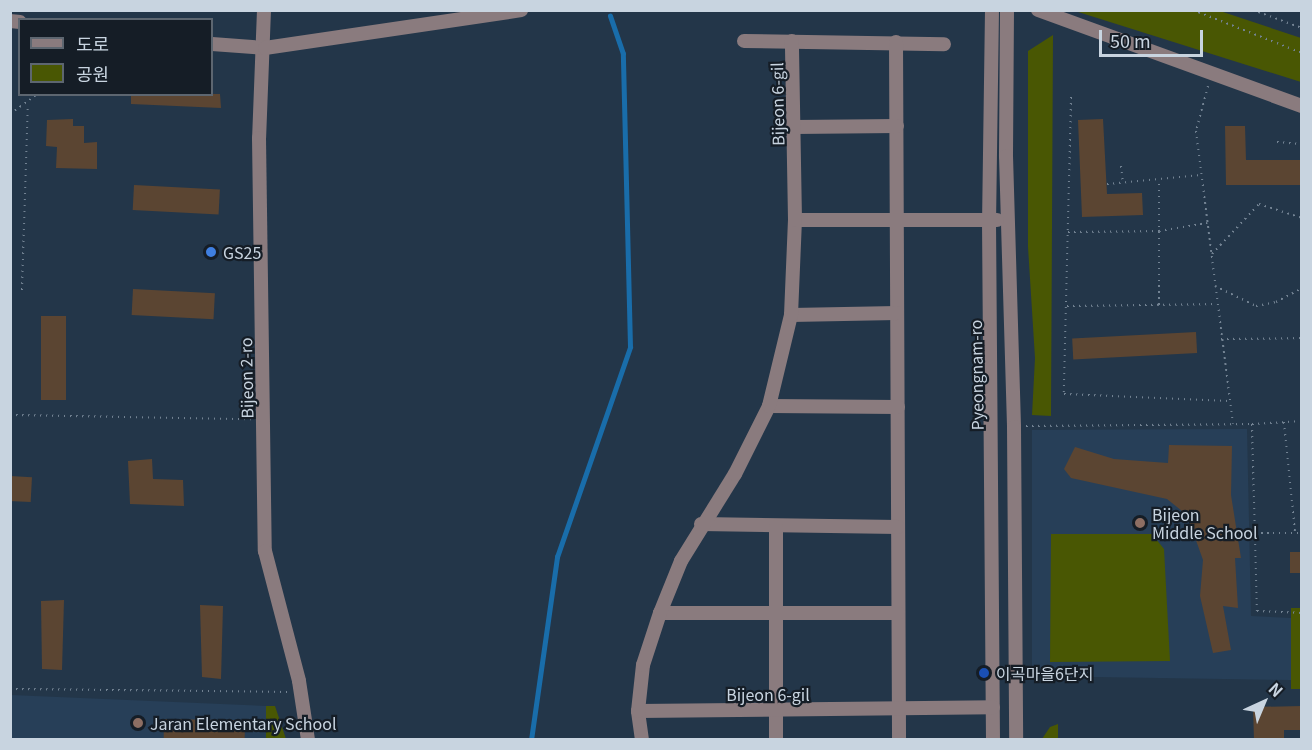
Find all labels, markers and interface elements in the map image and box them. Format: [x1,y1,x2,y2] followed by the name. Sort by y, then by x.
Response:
[18,18,213,96] legend
[1102,18,1206,56] scale bar
[1110,27,1151,53] text: 50 m
[76,30,109,56] text: 도로
[76,60,109,86] text: 공원
[767,62,787,146] street label: Bijeon 6-gil
[223,242,261,262] place label: GS25
[204,245,218,259] marker: GS25
[965,320,987,430] street label: Pyeongnam-ro
[236,337,256,419] street label: Bijeon 2-ro
[1152,504,1258,542] place label: Bijeon Middle School
[1133,516,1147,530] marker: Bijeon Middle School
[996,663,1093,683] place label: 이곡마을6단지
[977,666,991,680] marker: 이곡마을6단지
[1234,672,1294,732] north arrow
[1264,676,1289,702] text: N
[726,684,810,704] street label: Bijeon 6-gil
[150,713,336,733] place label: Jaran Elementary School
[131,716,145,730] marker: Jaran Elementary School

